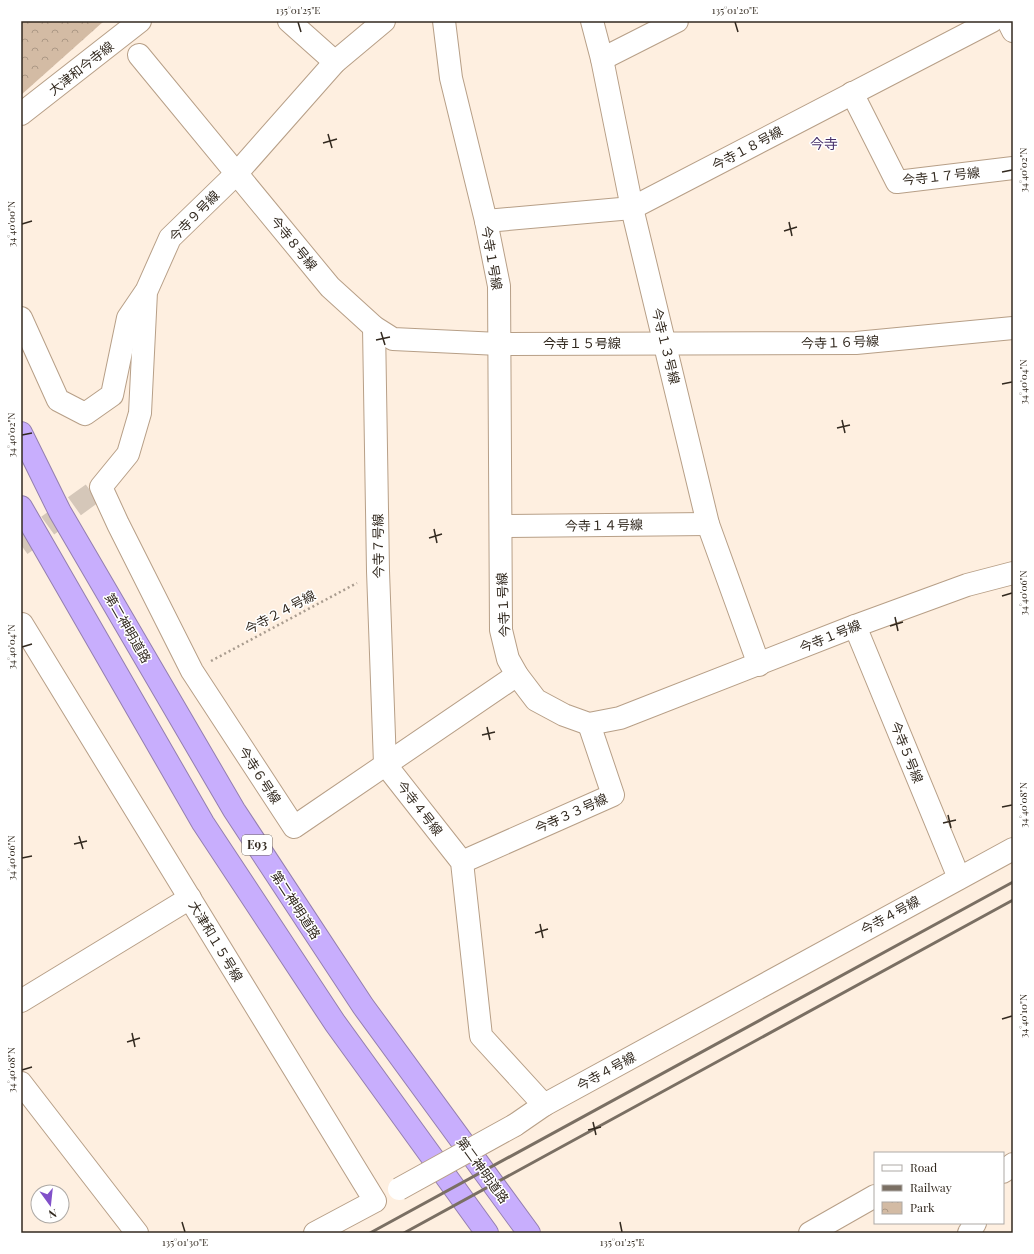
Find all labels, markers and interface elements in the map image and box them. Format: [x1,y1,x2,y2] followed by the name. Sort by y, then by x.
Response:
[276,3,320,17] text: 135°01'25"E
[712,3,758,17] text: 135°01'20"E
[45,37,117,98] street label: 大津和今寺線
[708,122,785,173] street label: 今寺１８号線
[810,134,838,153] district label: 今寺
[1016,148,1030,192] text: 34°40'02"N
[901,163,981,188] street label: 今寺１７号線
[165,186,222,245] street label: 今寺９号線
[4,201,18,247] text: 34°40'00"N
[267,212,321,273] street label: 今寺８号線
[478,224,507,291] street label: 今寺１号線
[649,306,684,386] street label: 今寺１３号線
[801,332,879,351] street label: 今寺１６号線
[543,334,621,351] street label: 今寺１５号線
[1016,360,1030,404] text: 34°40'04"N
[4,413,18,457] text: 34°40'02"N
[368,513,387,579] street label: 今寺７号線
[565,515,643,534] street label: 今寺１４号線
[1016,570,1030,616] text: 34°40'06"N
[492,572,513,638] street label: 今寺１号線
[241,586,318,637] street label: 今寺２４号線
[102,590,155,666] street label: 第二神明道路
[796,615,863,656] street label: 今寺１号線
[4,625,18,669] text: 34°40'04"N
[887,718,928,785] street label: 今寺５号線
[236,743,285,807] street label: 今寺６号線
[394,777,447,839] street label: 今寺４号線
[1016,782,1030,828] text: 34°40'08"N
[532,789,610,836] street label: 今寺３３号線
[4,835,18,881] text: 34°40'06"N
[242,835,272,855] road number: E93
[268,867,325,942] street label: 第二神明道路
[857,891,922,938] street label: 今寺４号線
[186,897,247,984] street label: 大津和１５号線
[1016,994,1030,1038] text: 34°40'10"N
[4,1047,18,1093] text: 34°40'08"N
[573,1047,638,1094] street label: 今寺４号線
[454,1133,513,1206] street label: 第二神明道路
[874,1152,1004,1224] legend
[910,1159,937,1175] text: Road
[910,1179,952,1195] text: Railway
[30,1184,70,1224] north arrow
[910,1199,935,1215] text: Park
[47,1206,58,1222] text: N
[162,1235,208,1249] text: 135°01'30"E
[600,1235,644,1249] text: 135°01'25"E

